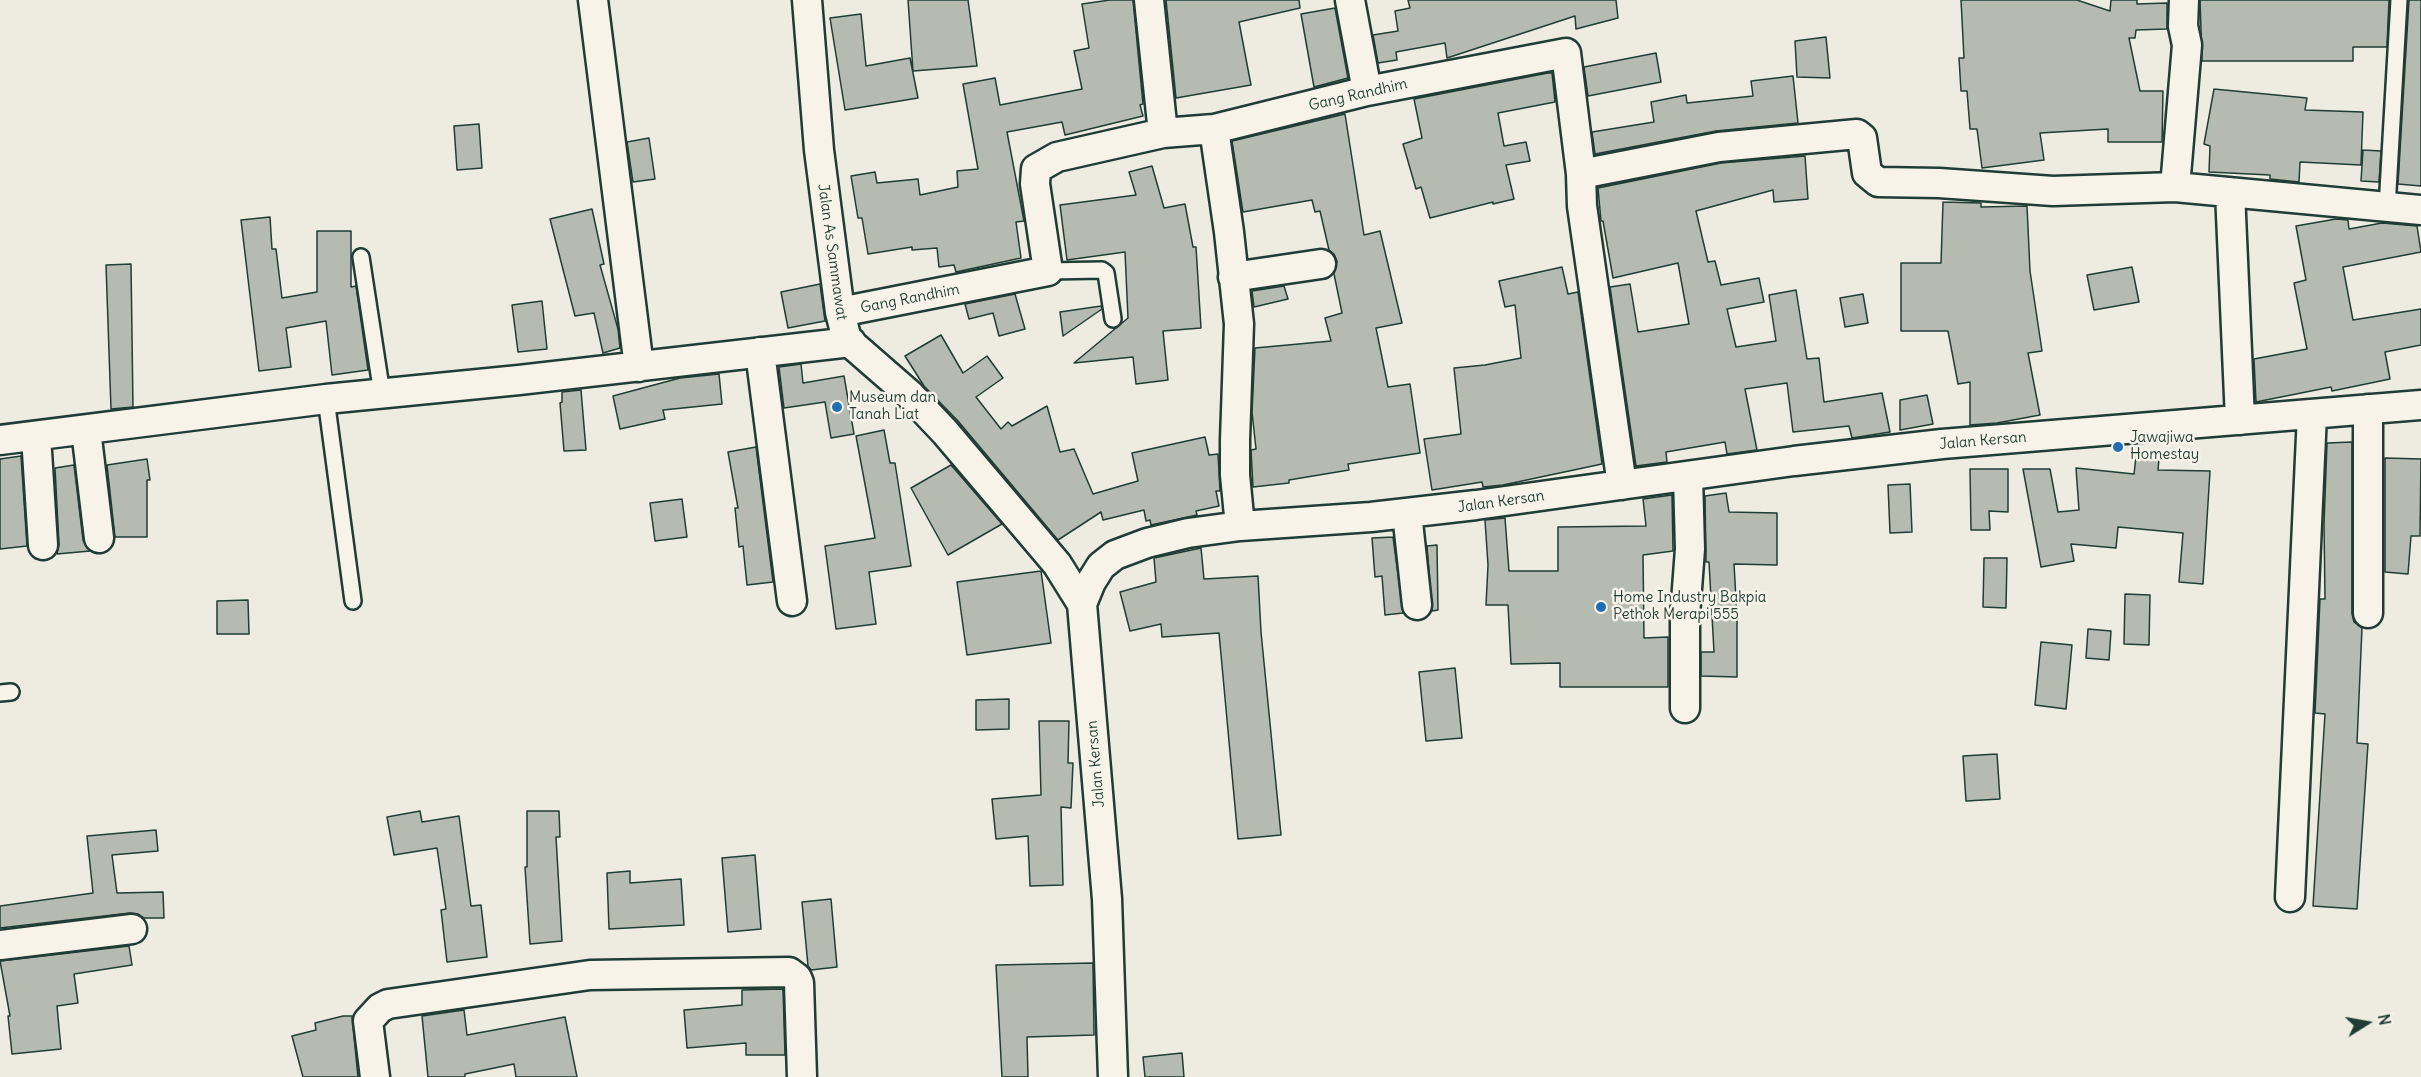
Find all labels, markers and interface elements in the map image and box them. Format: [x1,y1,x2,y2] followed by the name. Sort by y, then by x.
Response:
[1307,75,1409,115] street label: Gang Randhim
[814,183,850,321] street label: Jalan As Sammawat
[859,281,961,317] street label: Gang Randhim
[849,389,936,424] place label: Museum dan Tanah Liat
[830,400,844,414] marker: Museum dan Tanah Liat
[1939,428,2027,454] street label: Jalan Kersan
[2130,429,2199,464] place label: Jawajiwa Homestay
[2111,440,2125,454] marker: Jawajiwa Homestay
[1456,487,1546,517] street label: Jalan Kersan
[1613,589,1766,624] place label: Home Industry Bakpia Pethok Merapi 555
[1594,600,1608,614] marker: Home Industry Bakpia Pethok Merapi 555
[1083,720,1109,808] street label: Jalan Kersan
[2337,993,2397,1053] north arrow
[2374,1012,2396,1027] text: N

